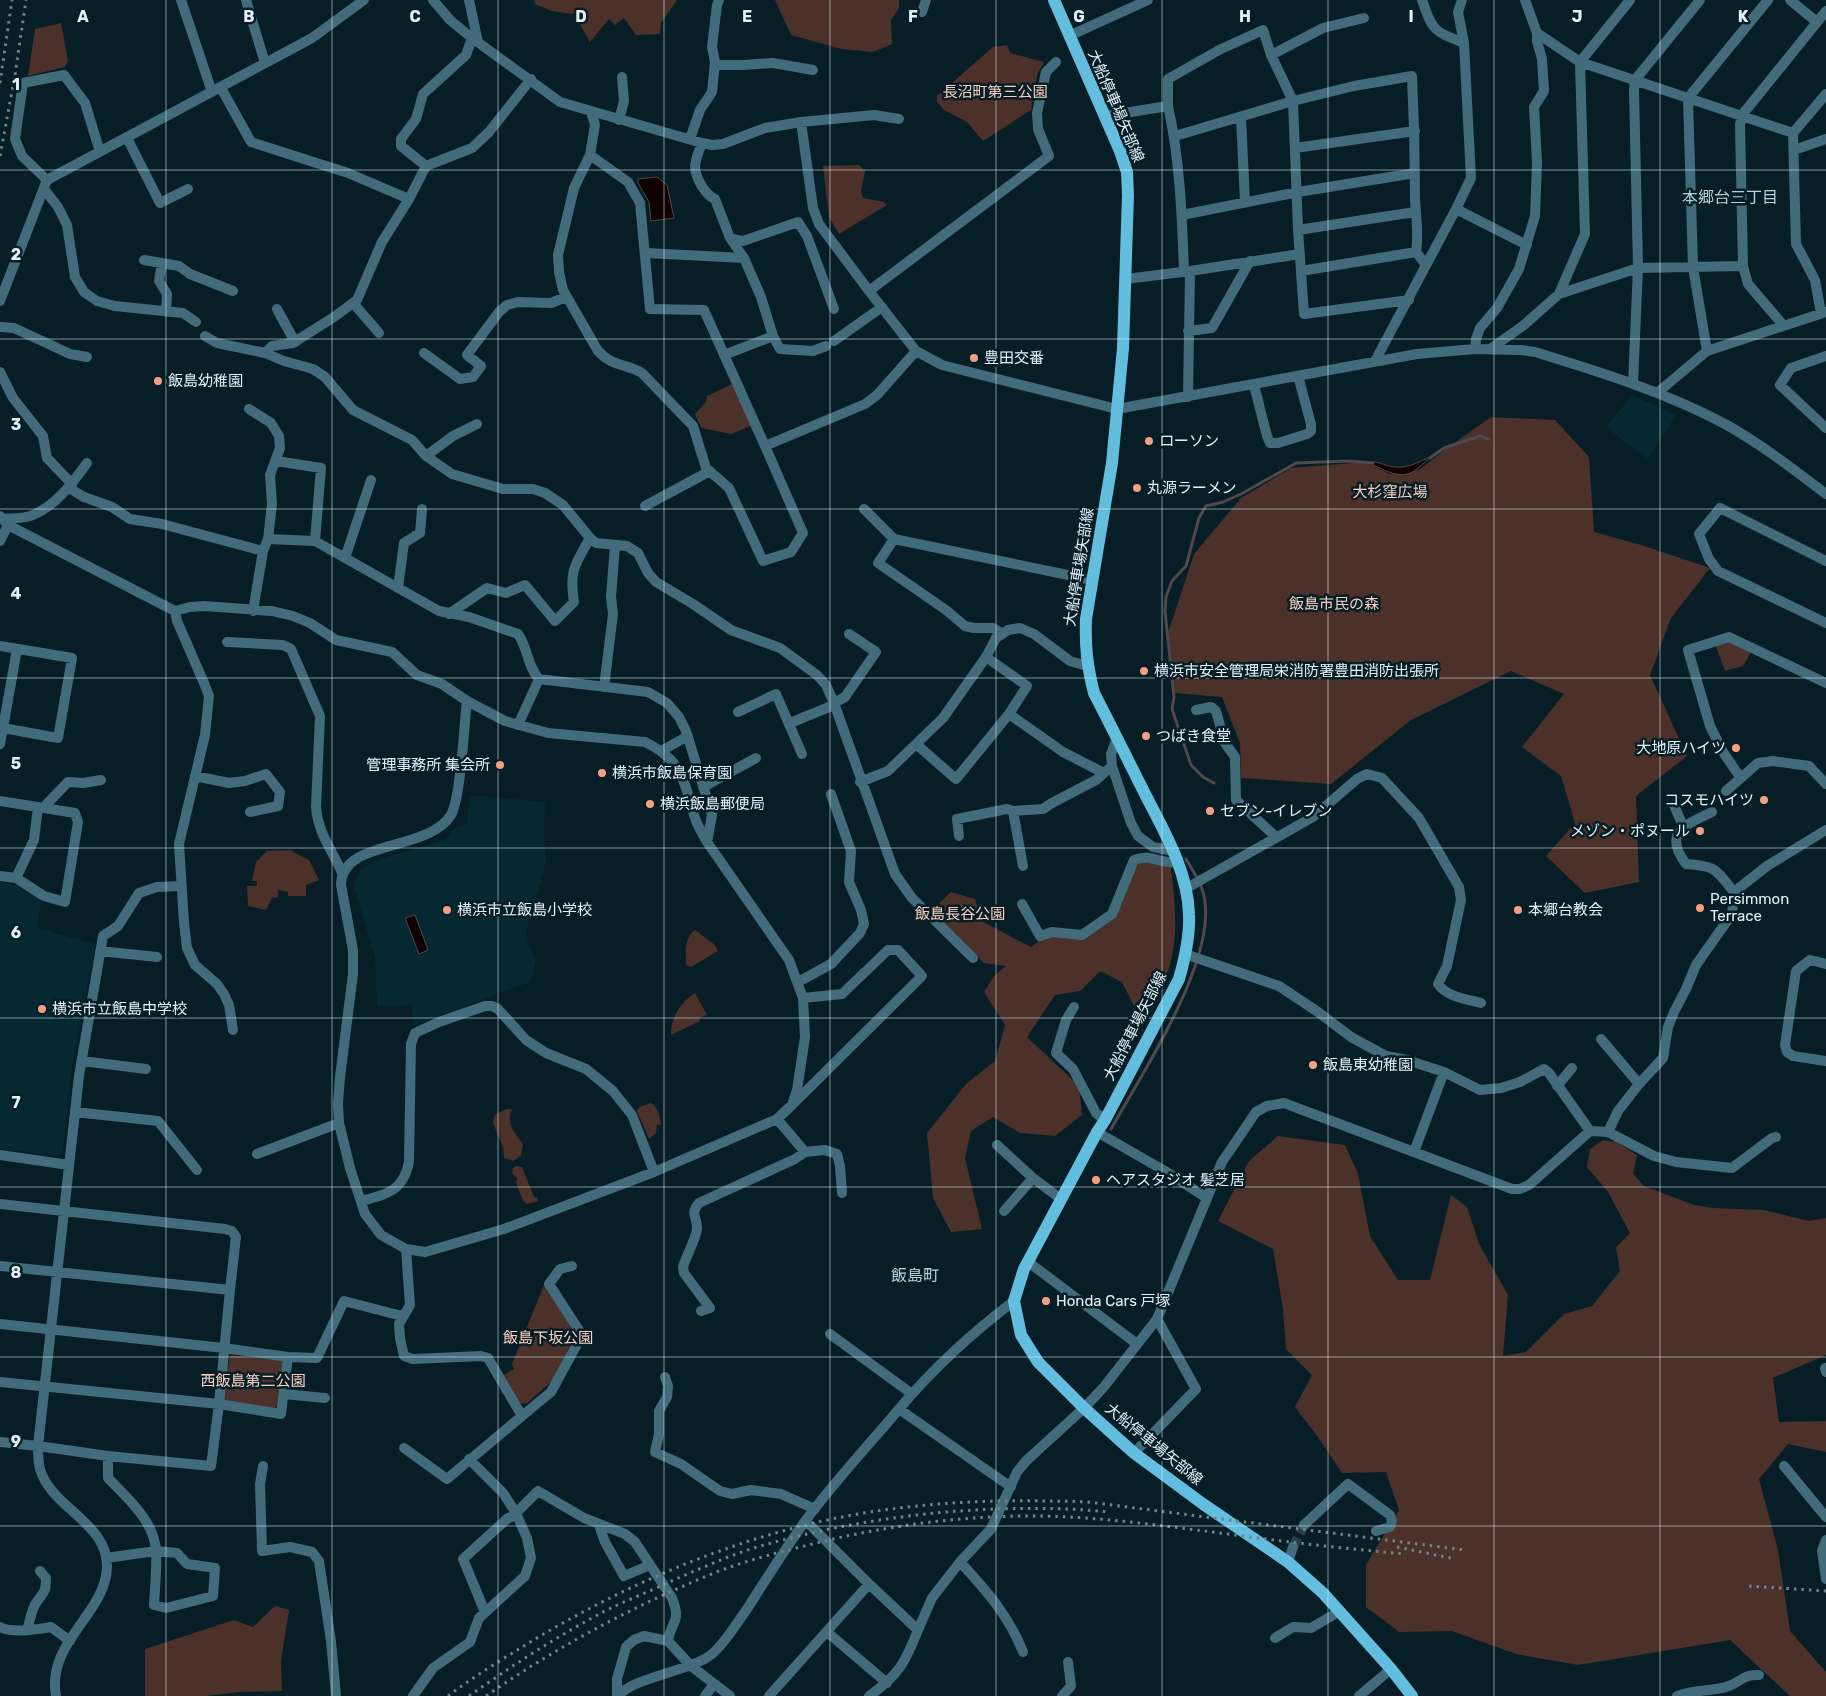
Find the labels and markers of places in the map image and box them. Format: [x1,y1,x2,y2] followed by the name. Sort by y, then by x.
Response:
[984,349,1044,367] place label: 豊田交番
[968,352,980,364] marker: 豊田交番
[168,372,243,390] place label: 飯島幼稚園
[152,375,164,387] marker: 飯島幼稚園
[1159,432,1219,450] place label: ローソン
[1143,435,1155,447] marker: ローソン
[1147,479,1236,497] place label: 丸源ラーメン
[1131,482,1143,494] marker: 丸源ラーメン
[1154,662,1439,680] place label: 横浜市安全管理局栄消防署豊田消防出張所
[1138,665,1150,677] marker: 横浜市安全管理局栄消防署豊田消防出張所
[1156,727,1231,745] place label: つばき食堂
[1140,730,1152,742] marker: つばき食堂
[1636,739,1726,757] place label: 大地原ハイツ
[1730,742,1742,754] marker: 大地原ハイツ
[366,756,490,774] place label: 管理事務所 集会所
[494,759,506,771] marker: 管理事務所 集会所
[612,764,732,782] place label: 横浜市飯島保育園
[596,767,608,779] marker: 横浜市飯島保育園
[1664,791,1754,809] place label: コスモハイツ
[1758,794,1770,806] marker: コスモハイツ
[660,795,765,813] place label: 横浜飯島郵便局
[644,798,656,810] marker: 横浜飯島郵便局
[1220,802,1332,820] place label: セブン-イレブン
[1204,805,1216,817] marker: セブン-イレブン
[1570,822,1690,840] place label: メゾン・ポヌール
[1694,825,1706,837] marker: メゾン・ポヌール
[1710,890,1789,925] place label: Persimmon Terrace
[457,901,592,919] place label: 横浜市立飯島小学校
[1528,901,1603,919] place label: 本郷台教会
[1694,902,1706,914] marker: Persimmon Terrace
[441,904,453,916] marker: 横浜市立飯島小学校
[1512,904,1524,916] marker: 本郷台教会
[52,1000,187,1018] place label: 横浜市立飯島中学校
[36,1003,48,1015] marker: 横浜市立飯島中学校
[1323,1056,1413,1074] place label: 飯島東幼稚園
[1307,1059,1319,1071] marker: 飯島東幼稚園
[1106,1171,1245,1189] place label: ヘアスタジオ 髪芝居
[1090,1174,1102,1186] marker: ヘアスタジオ 髪芝居
[1056,1292,1171,1310] place label: Honda Cars 戸塚
[1040,1295,1052,1307] marker: Honda Cars 戸塚

